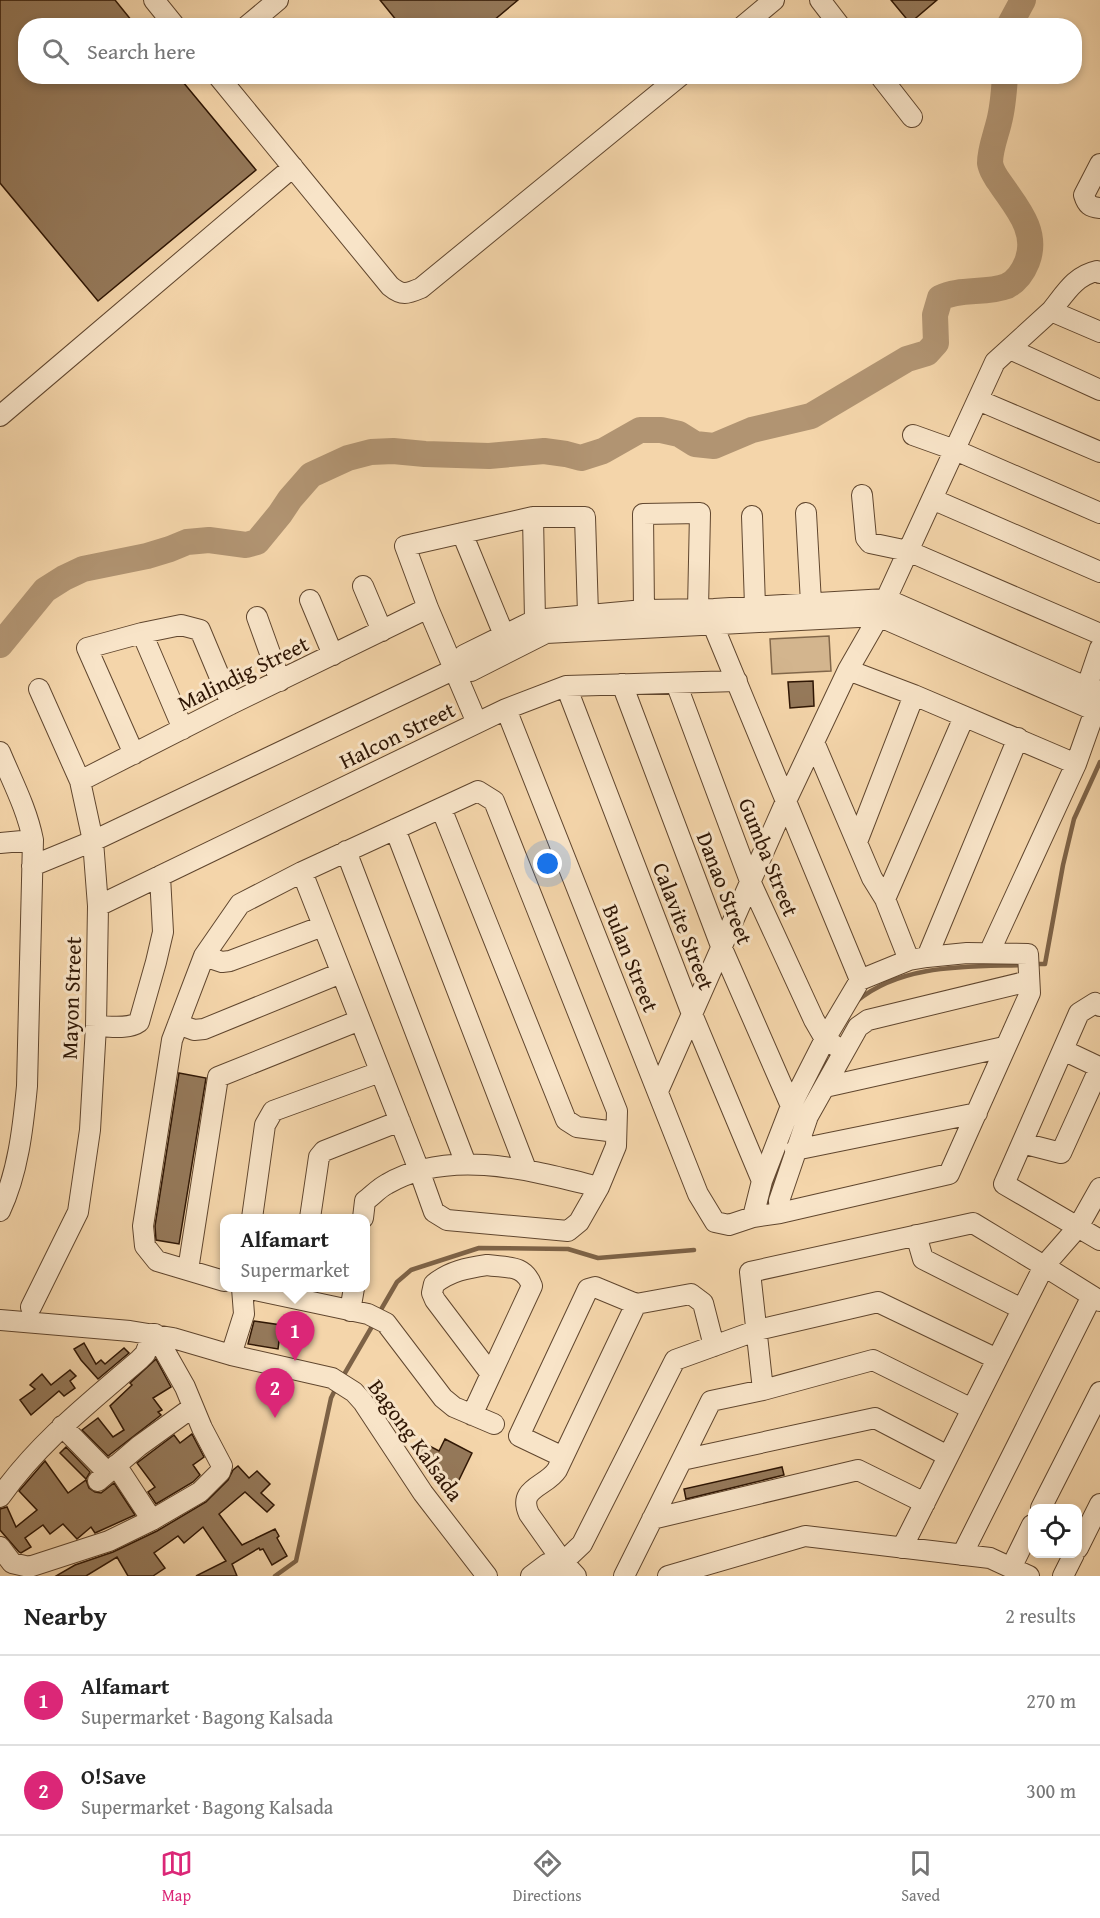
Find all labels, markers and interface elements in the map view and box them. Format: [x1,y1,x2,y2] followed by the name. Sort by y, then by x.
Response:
[18,18,1082,84] search box
[39,35,72,68] icon: search
[87,35,196,67] text: Search here
[172,627,314,719] street label: Malindig Street
[334,693,460,777] street label: Halcon Street
[731,793,807,921] street label: Gumba Street
[689,827,761,949] street label: Danao Street
[533,849,562,878] your location
[645,858,723,995] street label: Calavite Street
[595,899,667,1017] street label: Bulan Street
[53,936,89,1060] street label: Mayon Street
[220,1214,370,1292] popup
[240,1223,329,1255] text: Alfamart
[240,1255,350,1284] text: Supermarket
[276,1312,314,1361] pin: 1
[256,1368,294,1418] pin: 2
[361,1372,472,1508] street label: Bagong Kalsada
[1028,1504,1082,1558] map controls
[1028,1504,1082,1558] button: locate
[24,1596,107,1635] text: Nearby
[1005,1601,1076,1630] text: 2 results
[81,1670,169,1702] text: Alfamart
[38,1686,49,1715] text: 1
[1026,1686,1076,1715] text: 270 m
[81,1702,333,1731] text: Supermarket · Bagong Kalsada
[81,1760,146,1792] text: O!Save
[38,1776,49,1805] text: 2
[1026,1776,1076,1805] text: 300 m
[81,1792,333,1821] text: Supermarket · Bagong Kalsada
[160,1847,193,1907] tab: Map
[513,1847,582,1907] tab: Directions
[901,1847,940,1907] tab: Saved

